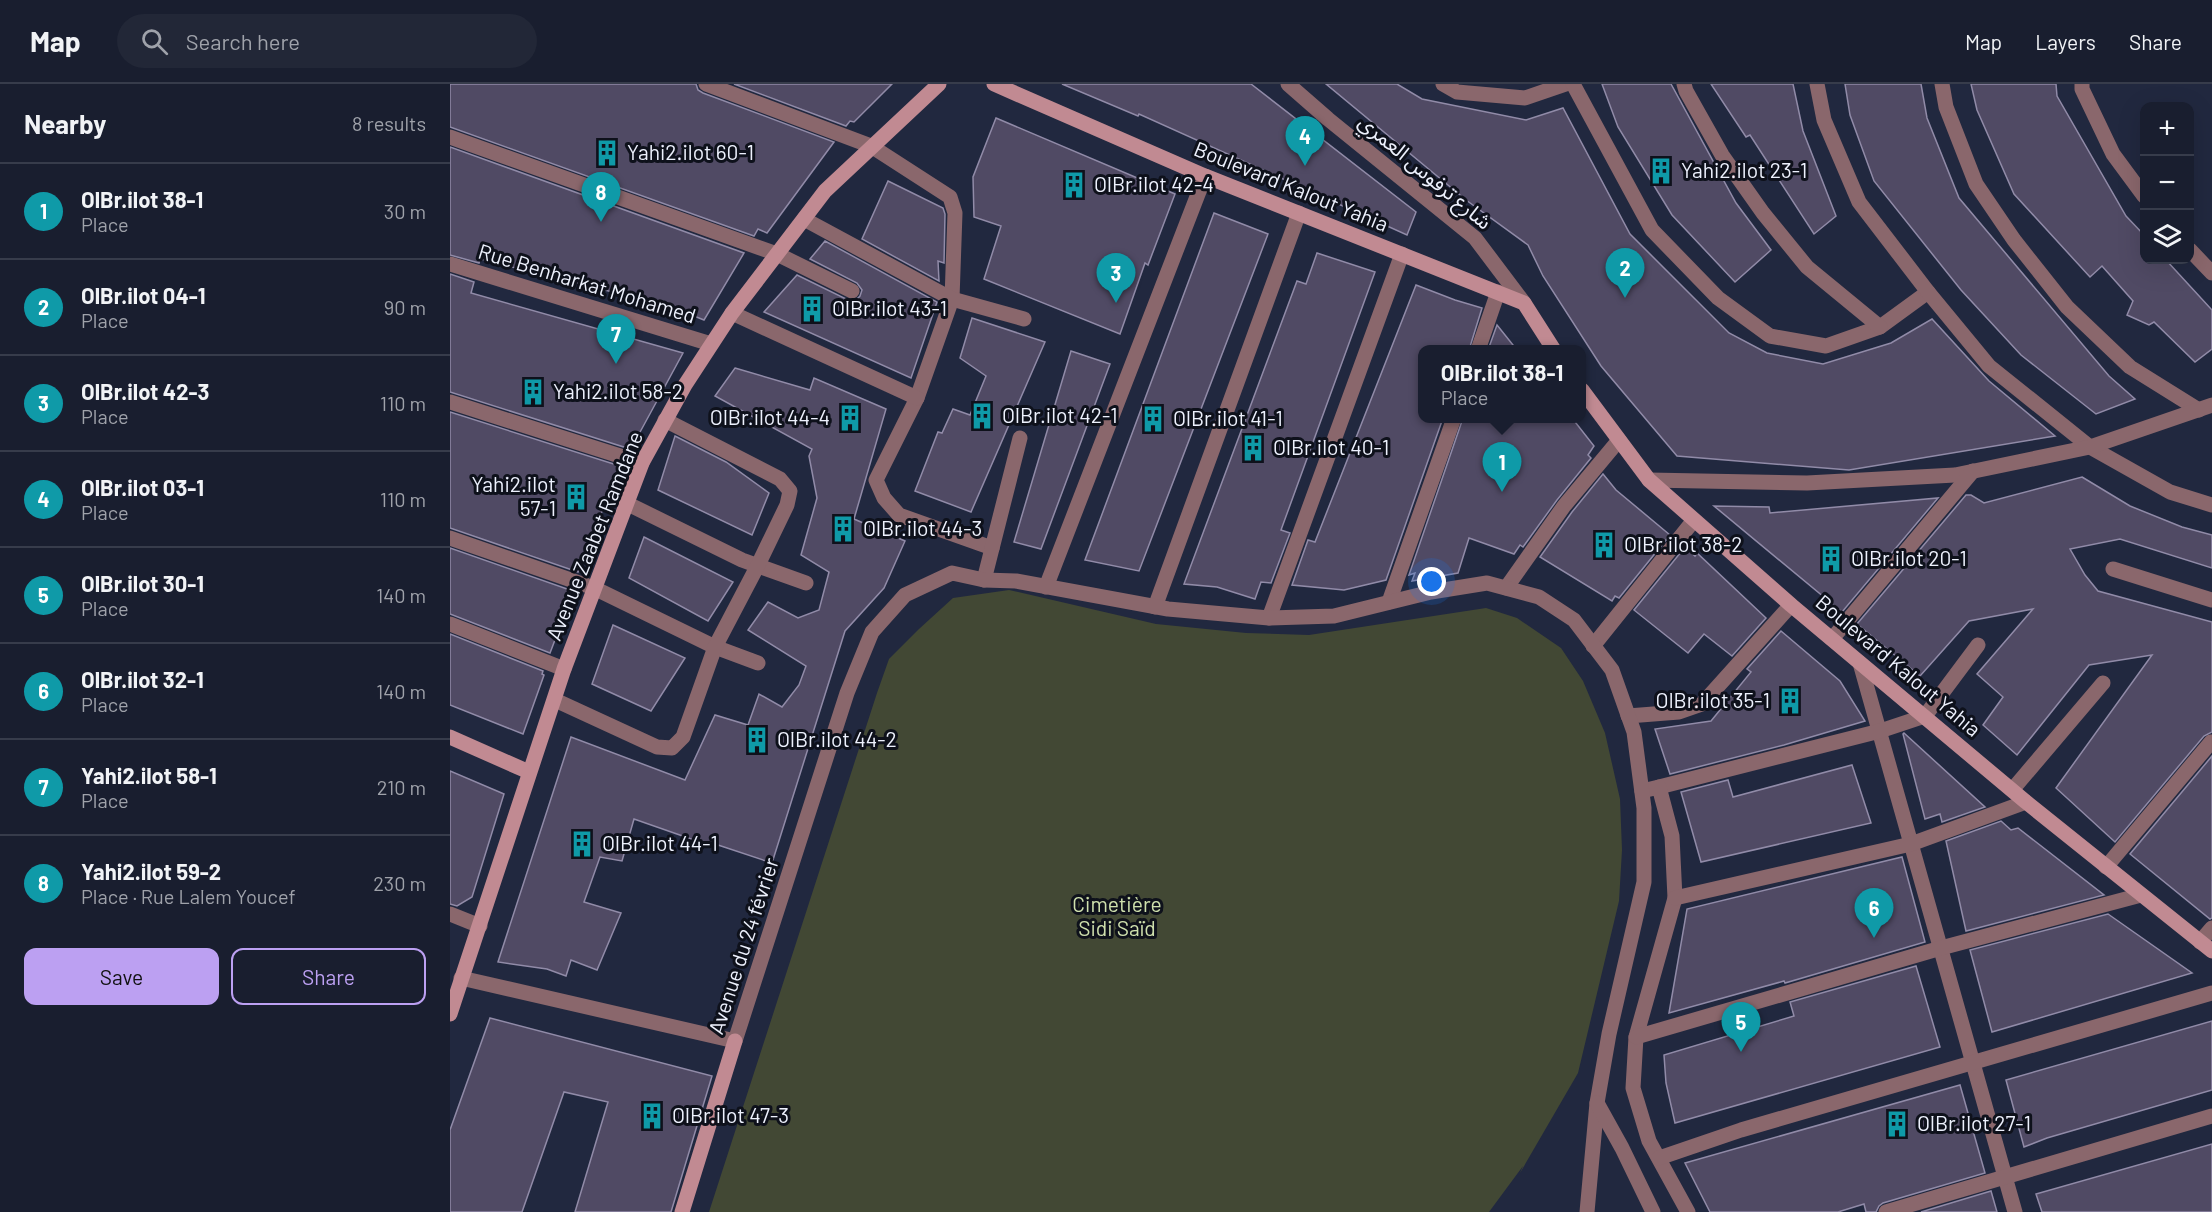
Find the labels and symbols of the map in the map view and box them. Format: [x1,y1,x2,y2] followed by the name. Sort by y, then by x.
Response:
[1351,108,1498,237] street label: شارع ترفوس العمري
[1286,116,1324,166] pin: 4
[1191,135,1392,236] street label: Boulevard Kalout Yahia
[592,138,622,168] building icon: Yahi2.ilot 60-1
[627,139,754,164] place label: Yahi2.ilot 60-1
[1646,156,1676,186] building icon: Yahi2.ilot 23-1
[1681,157,1807,182] place label: Yahi2.ilot 23-1
[1059,170,1089,200] building icon: OlBr.ilot 42-4
[1094,171,1214,196] place label: OlBr.ilot 42-4
[582,172,620,222] pin: 8
[476,238,699,328] street label: Rue Benharkat Mohamed
[1606,248,1644,298] pin: 2
[1096,254,1136,303] pin: 3
[797,294,827,324] building icon: OlBr.ilot 43-1
[832,295,947,320] place label: OlBr.ilot 43-1
[596,314,636,364] pin: 7
[518,377,548,407] building icon: Yahi2.ilot 58-2
[553,378,683,403] place label: Yahi2.ilot 58-2
[967,401,997,431] building icon: OlBr.ilot 42-1
[1002,402,1118,427] place label: OlBr.ilot 42-1
[835,403,865,433] building icon: OlBr.ilot 44-4
[710,404,830,429] place label: OlBr.ilot 44-4
[1138,404,1168,434] building icon: OlBr.ilot 41-1
[1173,405,1283,430] place label: OlBr.ilot 41-1
[540,427,647,644] street label: Avenue Zaabet Ramdane
[1238,433,1268,463] building icon: OlBr.ilot 40-1
[1273,434,1389,459] place label: OlBr.ilot 40-1
[1482,442,1522,492] pin: 1
[471,471,556,520] place label: Yahi2.ilot 57-1
[561,482,591,512] building icon: Yahi2.ilot 57-1
[828,514,858,544] building icon: OlBr.ilot 44-3
[863,515,982,540] place label: OlBr.ilot 44-3
[1589,530,1619,560] building icon: OlBr.ilot 38-2
[1624,531,1742,556] place label: OlBr.ilot 38-2
[1816,544,1846,574] building icon: OlBr.ilot 20-1
[1851,545,1967,570] place label: OlBr.ilot 20-1
[1417,567,1446,596] your location
[1812,589,1986,741] street label: Boulevard Kalout Yahia
[1775,686,1805,716] building icon: OlBr.ilot 35-1
[1656,687,1770,712] place label: OlBr.ilot 35-1
[742,725,772,755] building icon: OlBr.ilot 44-2
[777,726,897,751] place label: OlBr.ilot 44-2
[567,829,597,859] building icon: OlBr.ilot 44-1
[602,830,718,855] place label: OlBr.ilot 44-1
[702,854,783,1037] street label: Avenue du 24 février
[1854,888,1894,938] pin: 6
[1072,891,1162,940] park label: Cimetière Sidi Saïd
[1722,1002,1760,1052] pin: 5
[637,1101,667,1131] building icon: OlBr.ilot 47-3
[672,1102,789,1127] place label: OlBr.ilot 47-3
[1882,1109,1912,1139] building icon: OlBr.ilot 27-1
[1917,1110,2031,1135] place label: OlBr.ilot 27-1

